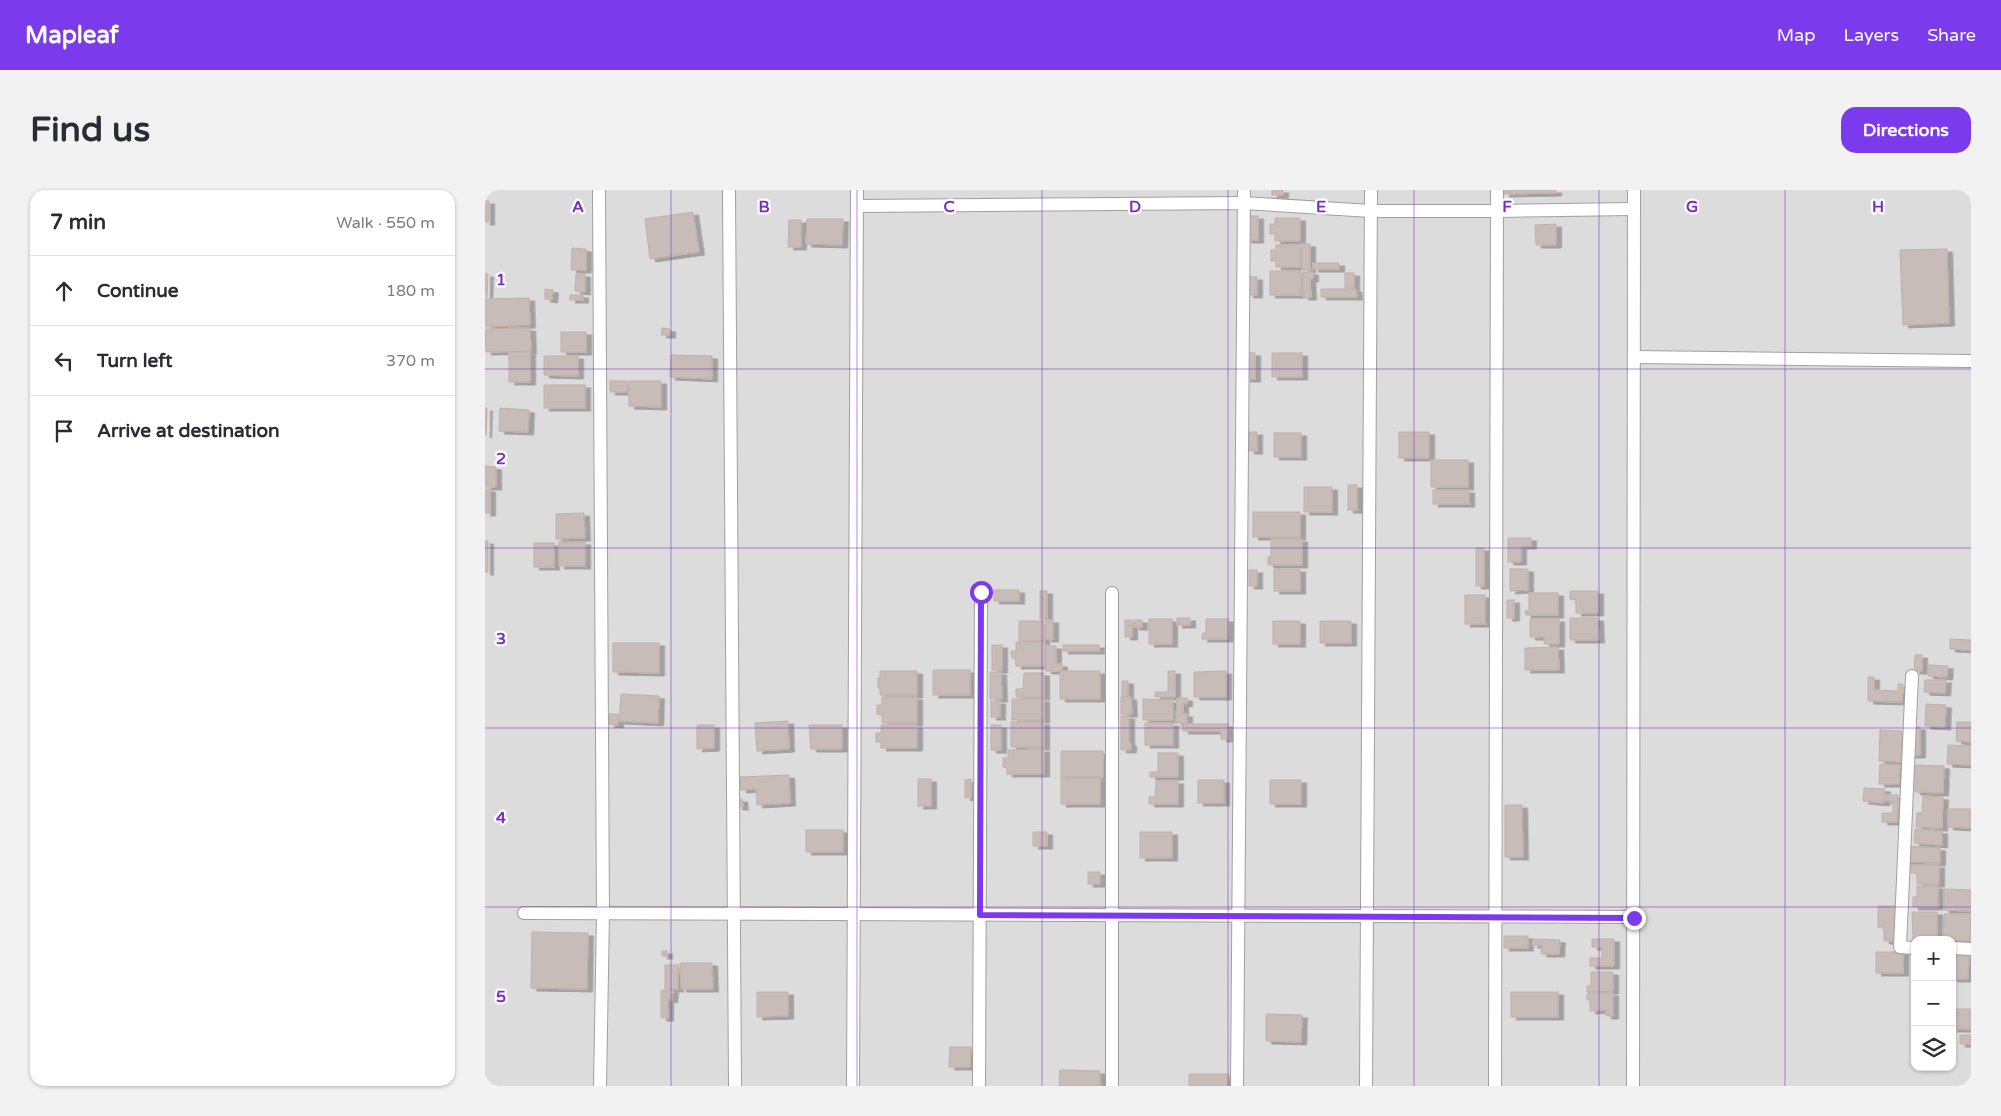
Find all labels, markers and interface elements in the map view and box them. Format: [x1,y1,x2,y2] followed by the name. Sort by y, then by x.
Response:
[25,21,119,50] text: Mapleaf
[1777,24,1816,46] text: Map
[1844,24,1899,46] text: Layers
[1927,24,1976,46] text: Share
[1841,107,1971,153] button: Directions
[30,109,150,151] text: Find us
[572,197,584,217] text: A
[758,197,770,217] text: B
[943,197,955,217] text: C
[1129,197,1141,217] text: D
[1316,197,1326,217] text: E
[1502,197,1512,217] text: F
[1686,197,1698,217] text: G
[1872,197,1884,217] text: H
[50,210,106,235] text: 7 min
[336,213,435,233] text: Walk · 550 m
[496,270,506,290] text: 1
[50,277,78,305] icon: ahead
[97,280,179,302] text: Continue
[386,281,435,301] text: 180 m
[50,347,78,375] icon: left
[97,350,173,372] text: Turn left
[386,351,435,371] text: 370 m
[50,417,78,445] icon: arrive
[97,420,280,442] text: Arrive at destination
[496,449,506,469] text: 2
[970,581,993,604] route start
[496,629,506,649] text: 3
[496,808,506,828] text: 4
[1623,907,1646,930] route end
[1911,936,1956,1071] map controls
[1911,936,1956,981] button: +
[1911,981,1956,1026] button: −
[496,987,506,1007] text: 5
[1911,1026,1956,1071] button: layers

